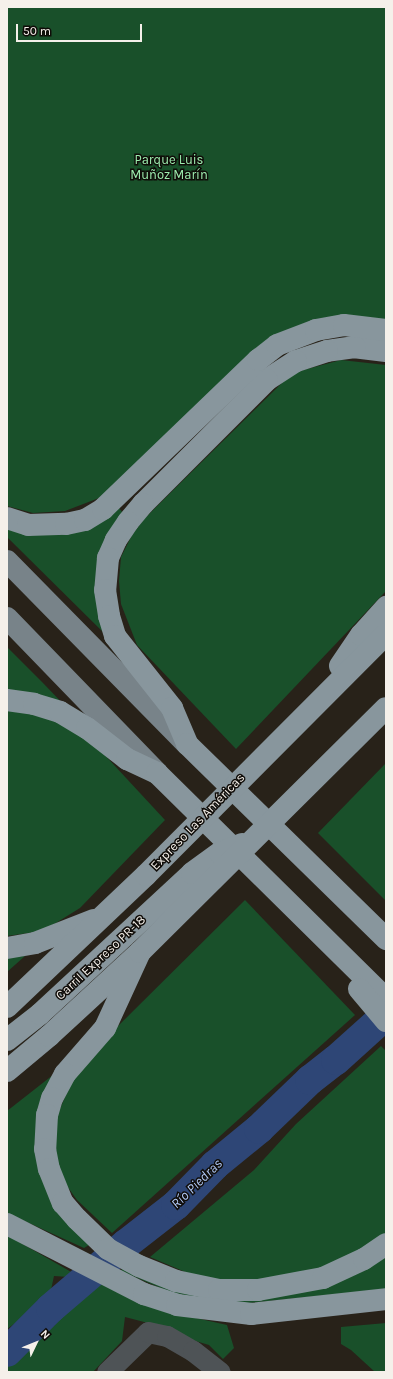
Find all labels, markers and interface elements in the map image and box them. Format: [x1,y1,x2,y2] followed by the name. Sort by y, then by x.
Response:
[18,16,144,42] scale bar
[23,24,51,38] text: 50 m
[130,153,208,184] park label: Parque Luis Muñoz Marín
[148,770,248,874] street label: Expreso Las Américas
[53,912,149,1004] street label: Carril Expreso PR-18
[168,1156,226,1212] water label: Río Piedras
[16,1323,56,1363] north arrow
[38,1327,53,1342] text: N

